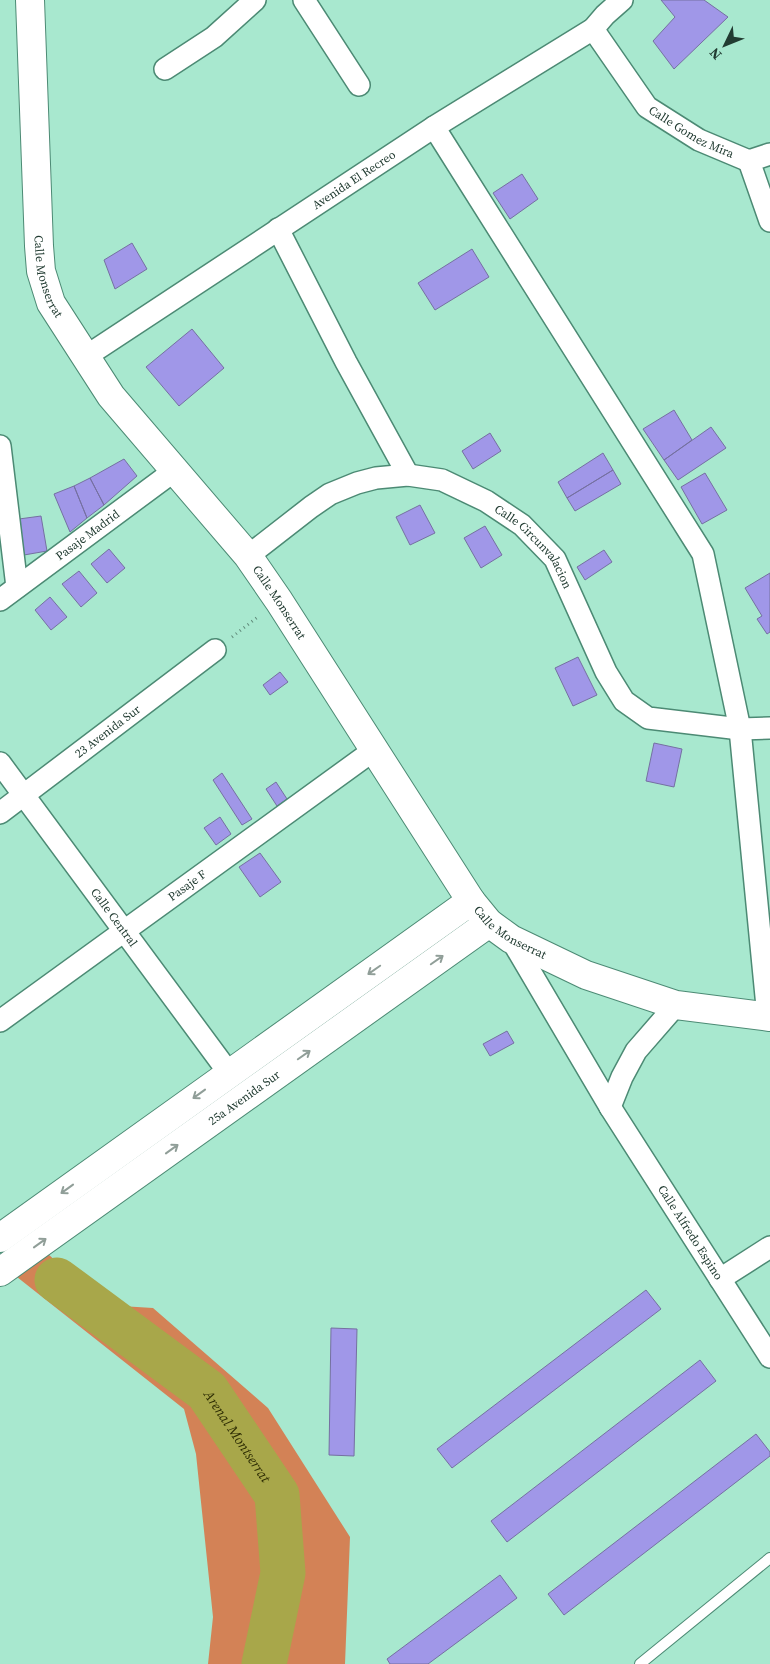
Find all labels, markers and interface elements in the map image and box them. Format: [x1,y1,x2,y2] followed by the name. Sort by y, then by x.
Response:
[700,20,750,70] north arrow
[705,43,726,64] text: N
[646,102,737,162] street label: Calle Gomez Mira
[309,146,399,213] street label: Avenida El Recreo
[31,235,66,321] street label: Calle Monserrat
[491,501,575,591] street label: Calle Circunvalacion
[52,506,123,564] street label: Pasaje Madrid
[249,562,310,643] street label: Calle Monserrat
[71,701,144,762] street label: 23 Avenida Sur
[165,866,209,905] street label: Pasaje F
[87,885,141,950] street label: Calle Central
[470,902,549,963] street label: Calle Monserrat
[429,955,443,965] one-way arrow
[367,965,381,975] one-way arrow
[297,1050,311,1060] one-way arrow
[205,1067,283,1129] street label: 25a Avenida Sur
[192,1089,206,1099] one-way arrow
[165,1144,179,1154] one-way arrow
[654,1182,727,1283] street label: Calle Alfredo Espino
[60,1184,74,1194] one-way arrow
[33,1238,46,1249] one-way arrow
[199,1385,276,1487] water label: Arenal Montserrat

